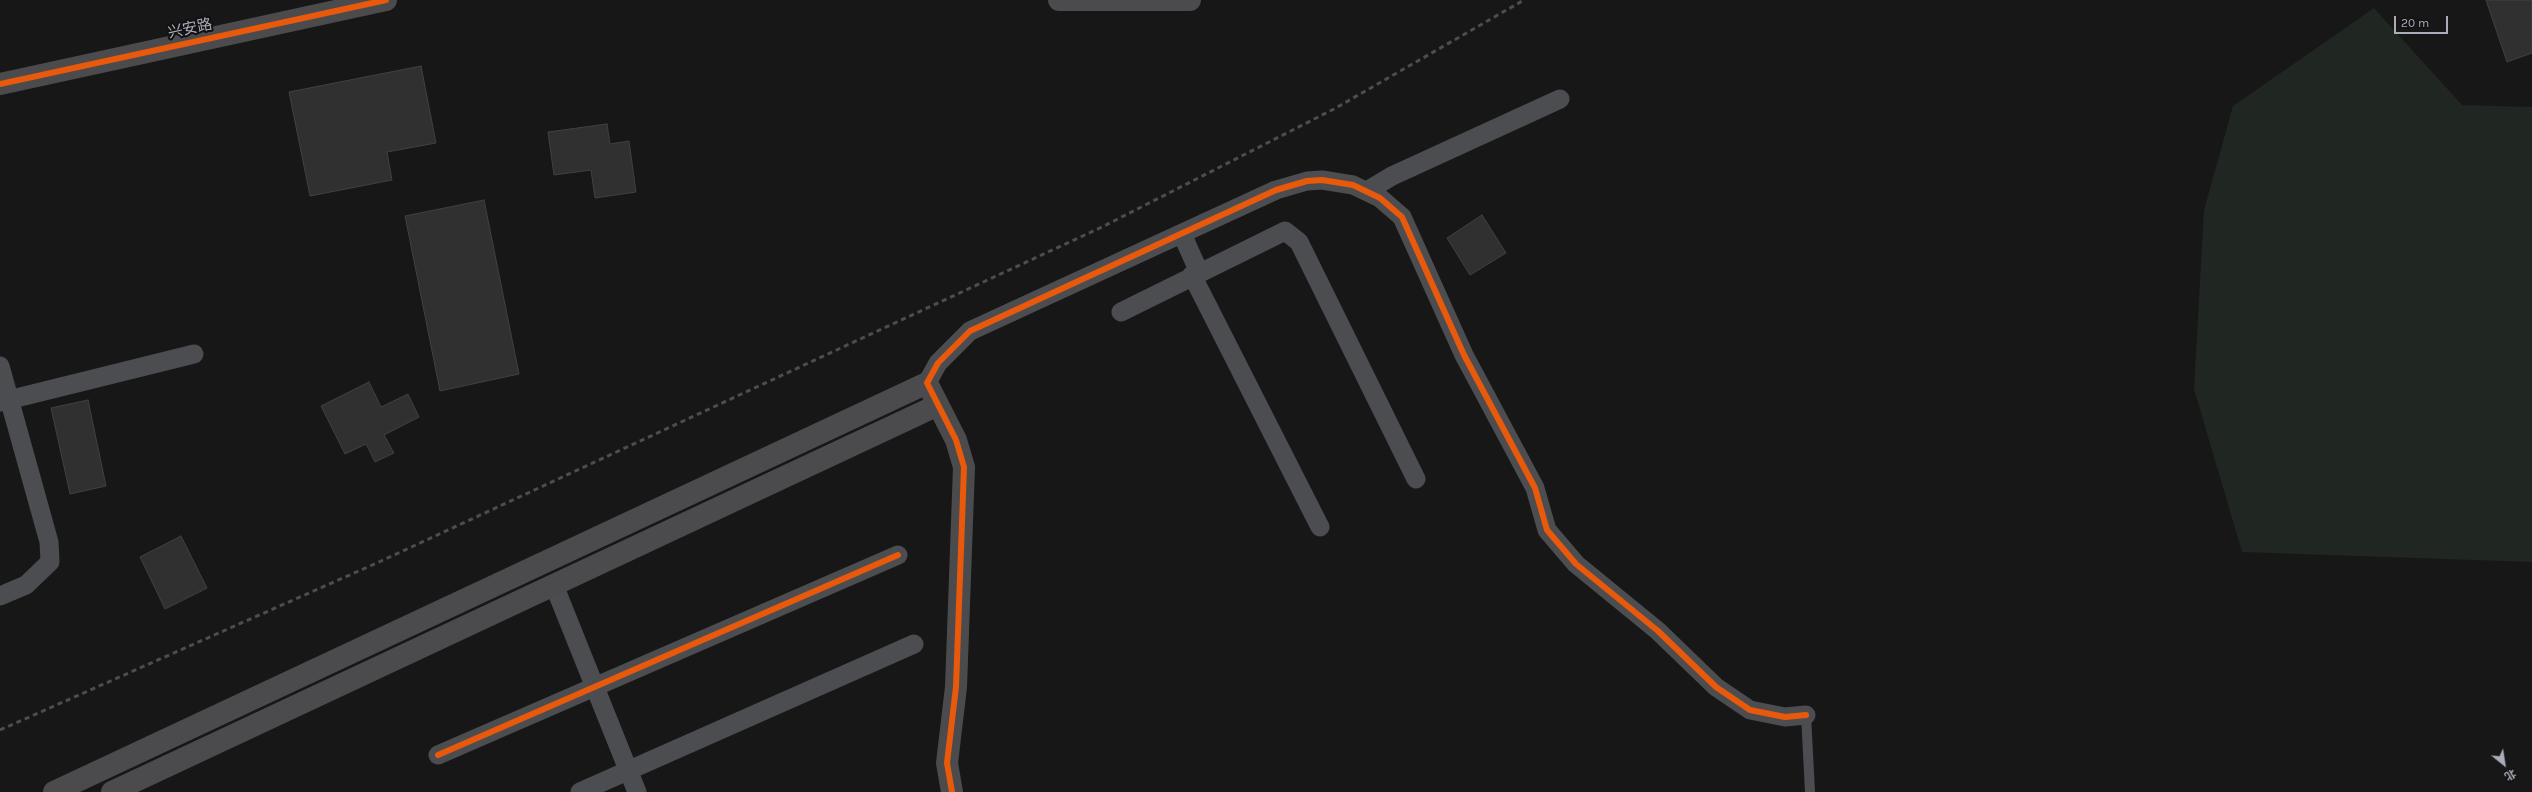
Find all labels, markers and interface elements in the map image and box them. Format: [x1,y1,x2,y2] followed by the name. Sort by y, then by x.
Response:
[2396,8,2450,34] scale bar
[166,16,214,42] street label: 兴安路
[2401,16,2429,30] text: 20 m
[2484,744,2524,784] north arrow
[2502,766,2518,783] text: 北

